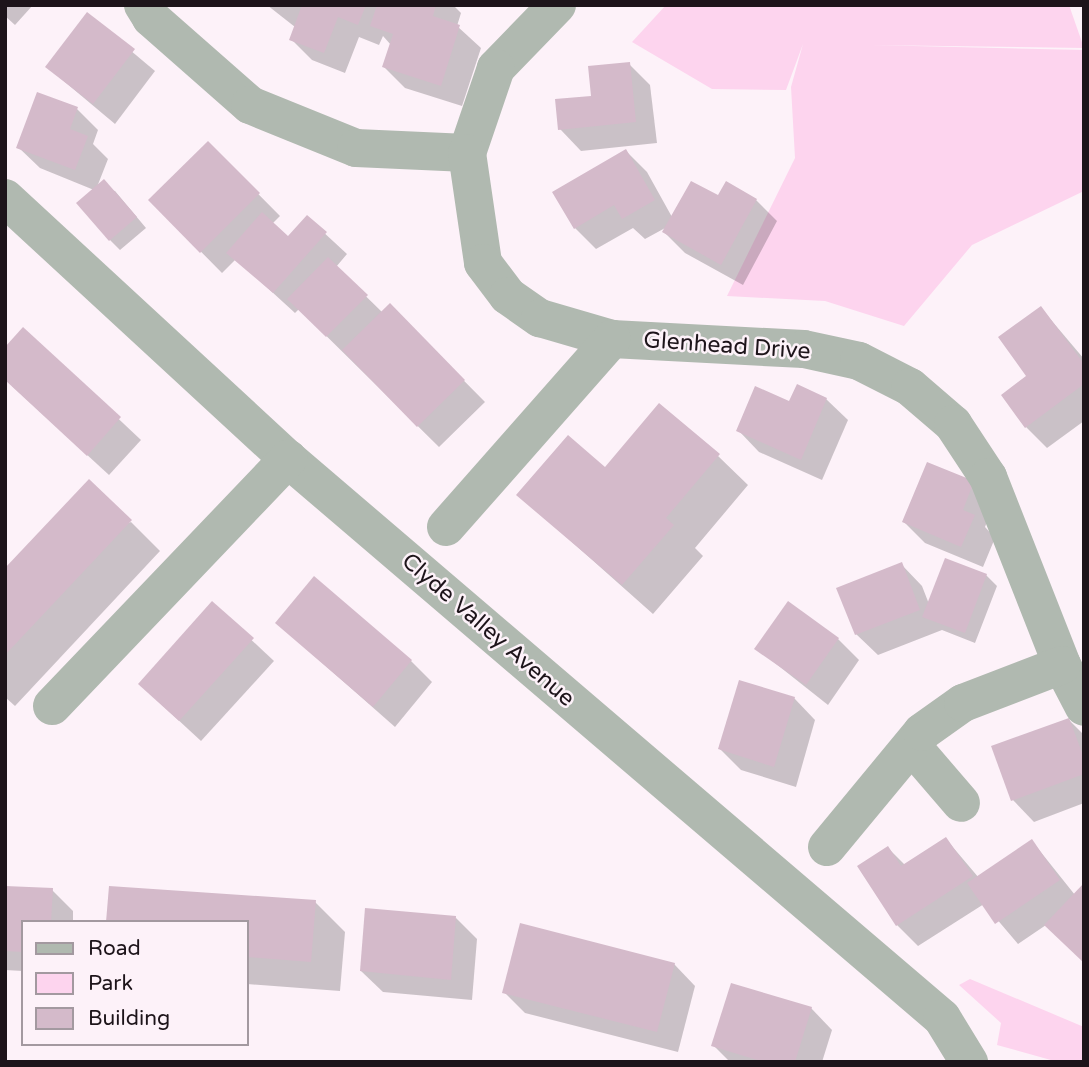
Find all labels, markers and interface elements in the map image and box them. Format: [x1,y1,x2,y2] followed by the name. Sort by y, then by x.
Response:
[643,326,811,366] street label: Glenhead Drive
[396,547,580,713] street label: Clyde Valley Avenue
[21,920,248,1046] legend
[88,936,141,961] text: Road
[88,971,133,996] text: Park
[88,1006,170,1031] text: Building

